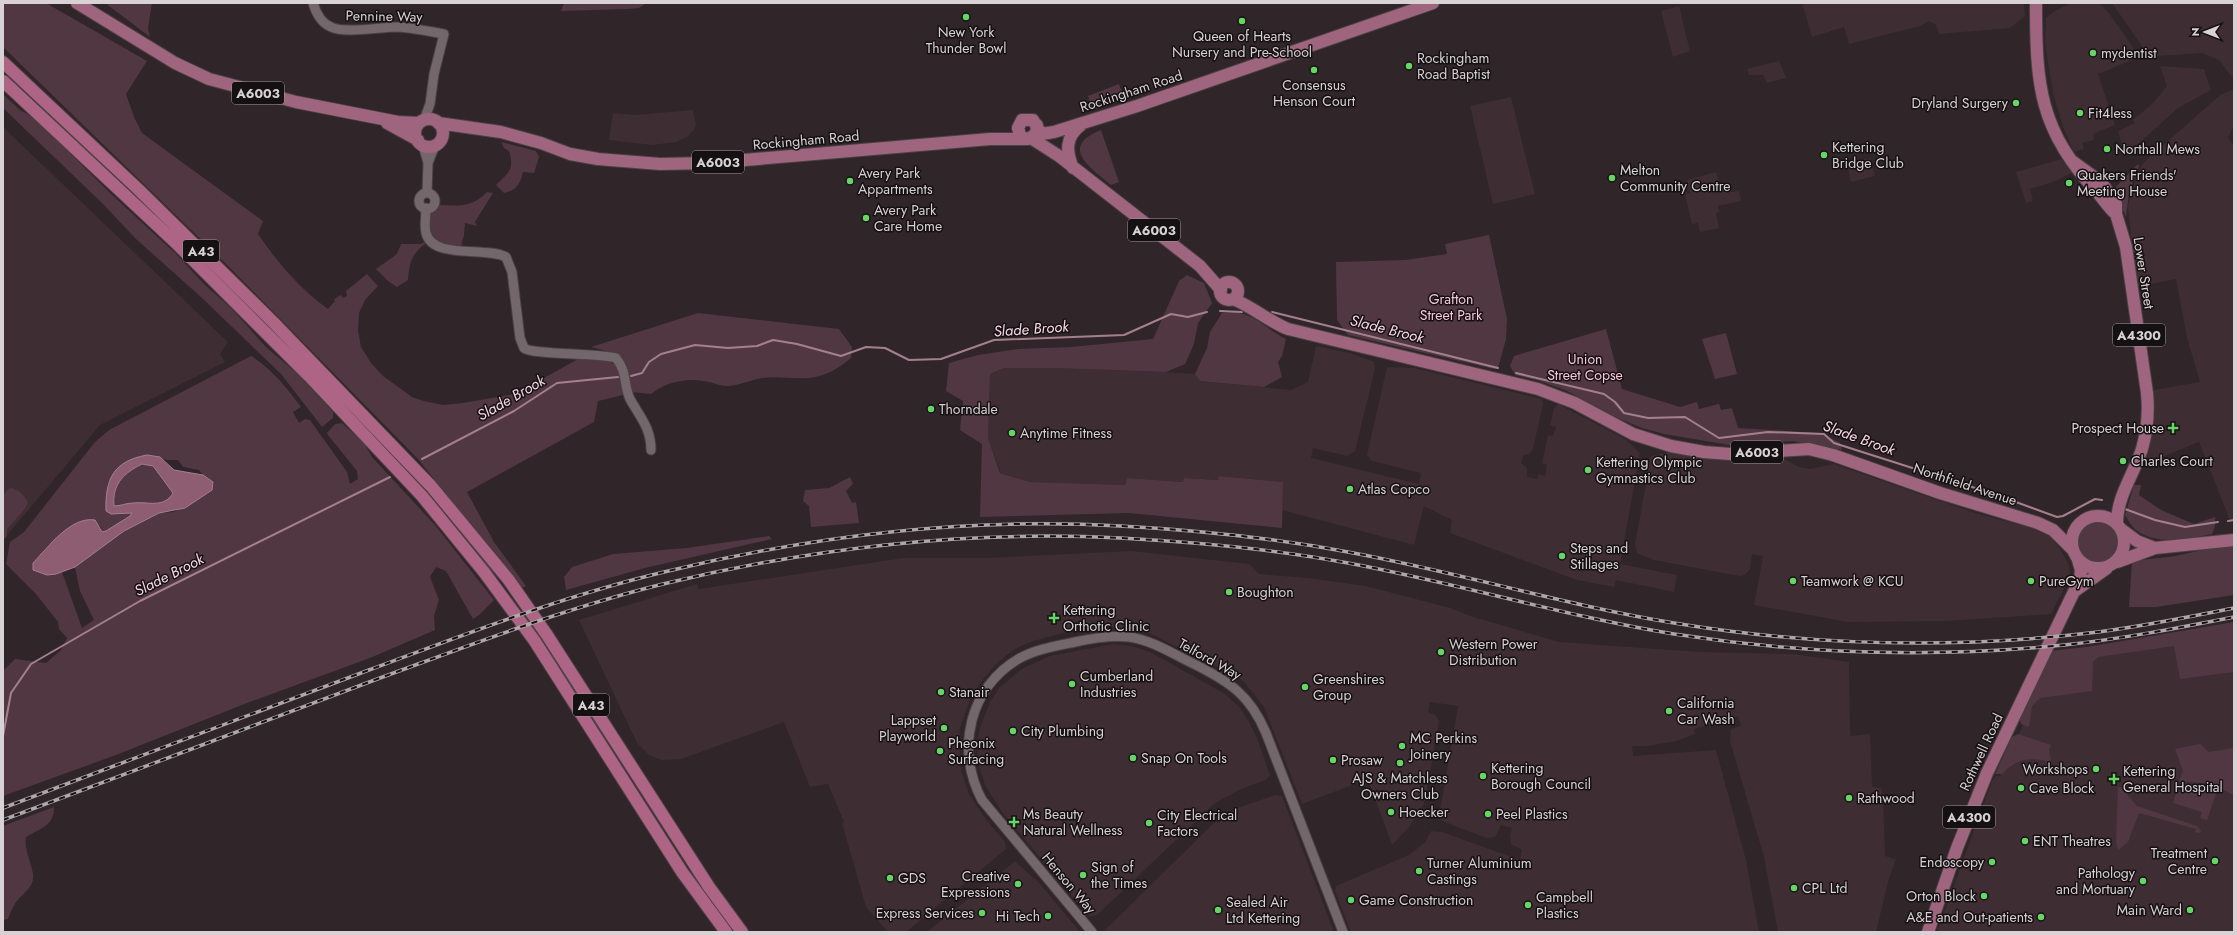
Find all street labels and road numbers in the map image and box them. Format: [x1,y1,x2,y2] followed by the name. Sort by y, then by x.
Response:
[345,5,423,27] street label: Pennine Way
[1077,65,1185,117] street label: Rockingham Road
[232,82,284,104] road number: A6003
[752,125,860,155] street label: Rockingham Road
[692,151,744,173] road number: A6003
[1128,219,1180,241] road number: A6003
[2128,236,2160,311] street label: Lower Street
[183,240,219,262] road number: A43
[2113,324,2165,346] road number: A4300
[1731,441,1783,463] road number: A6003
[1911,458,2019,510] street label: Northfield Avenue
[1175,633,1246,685] street label: Telford Way
[573,694,609,716] road number: A43
[1954,710,2008,794] street label: Rothwell Road
[1943,806,1995,828] road number: A4300
[1037,848,1101,919] street label: Henson Way

